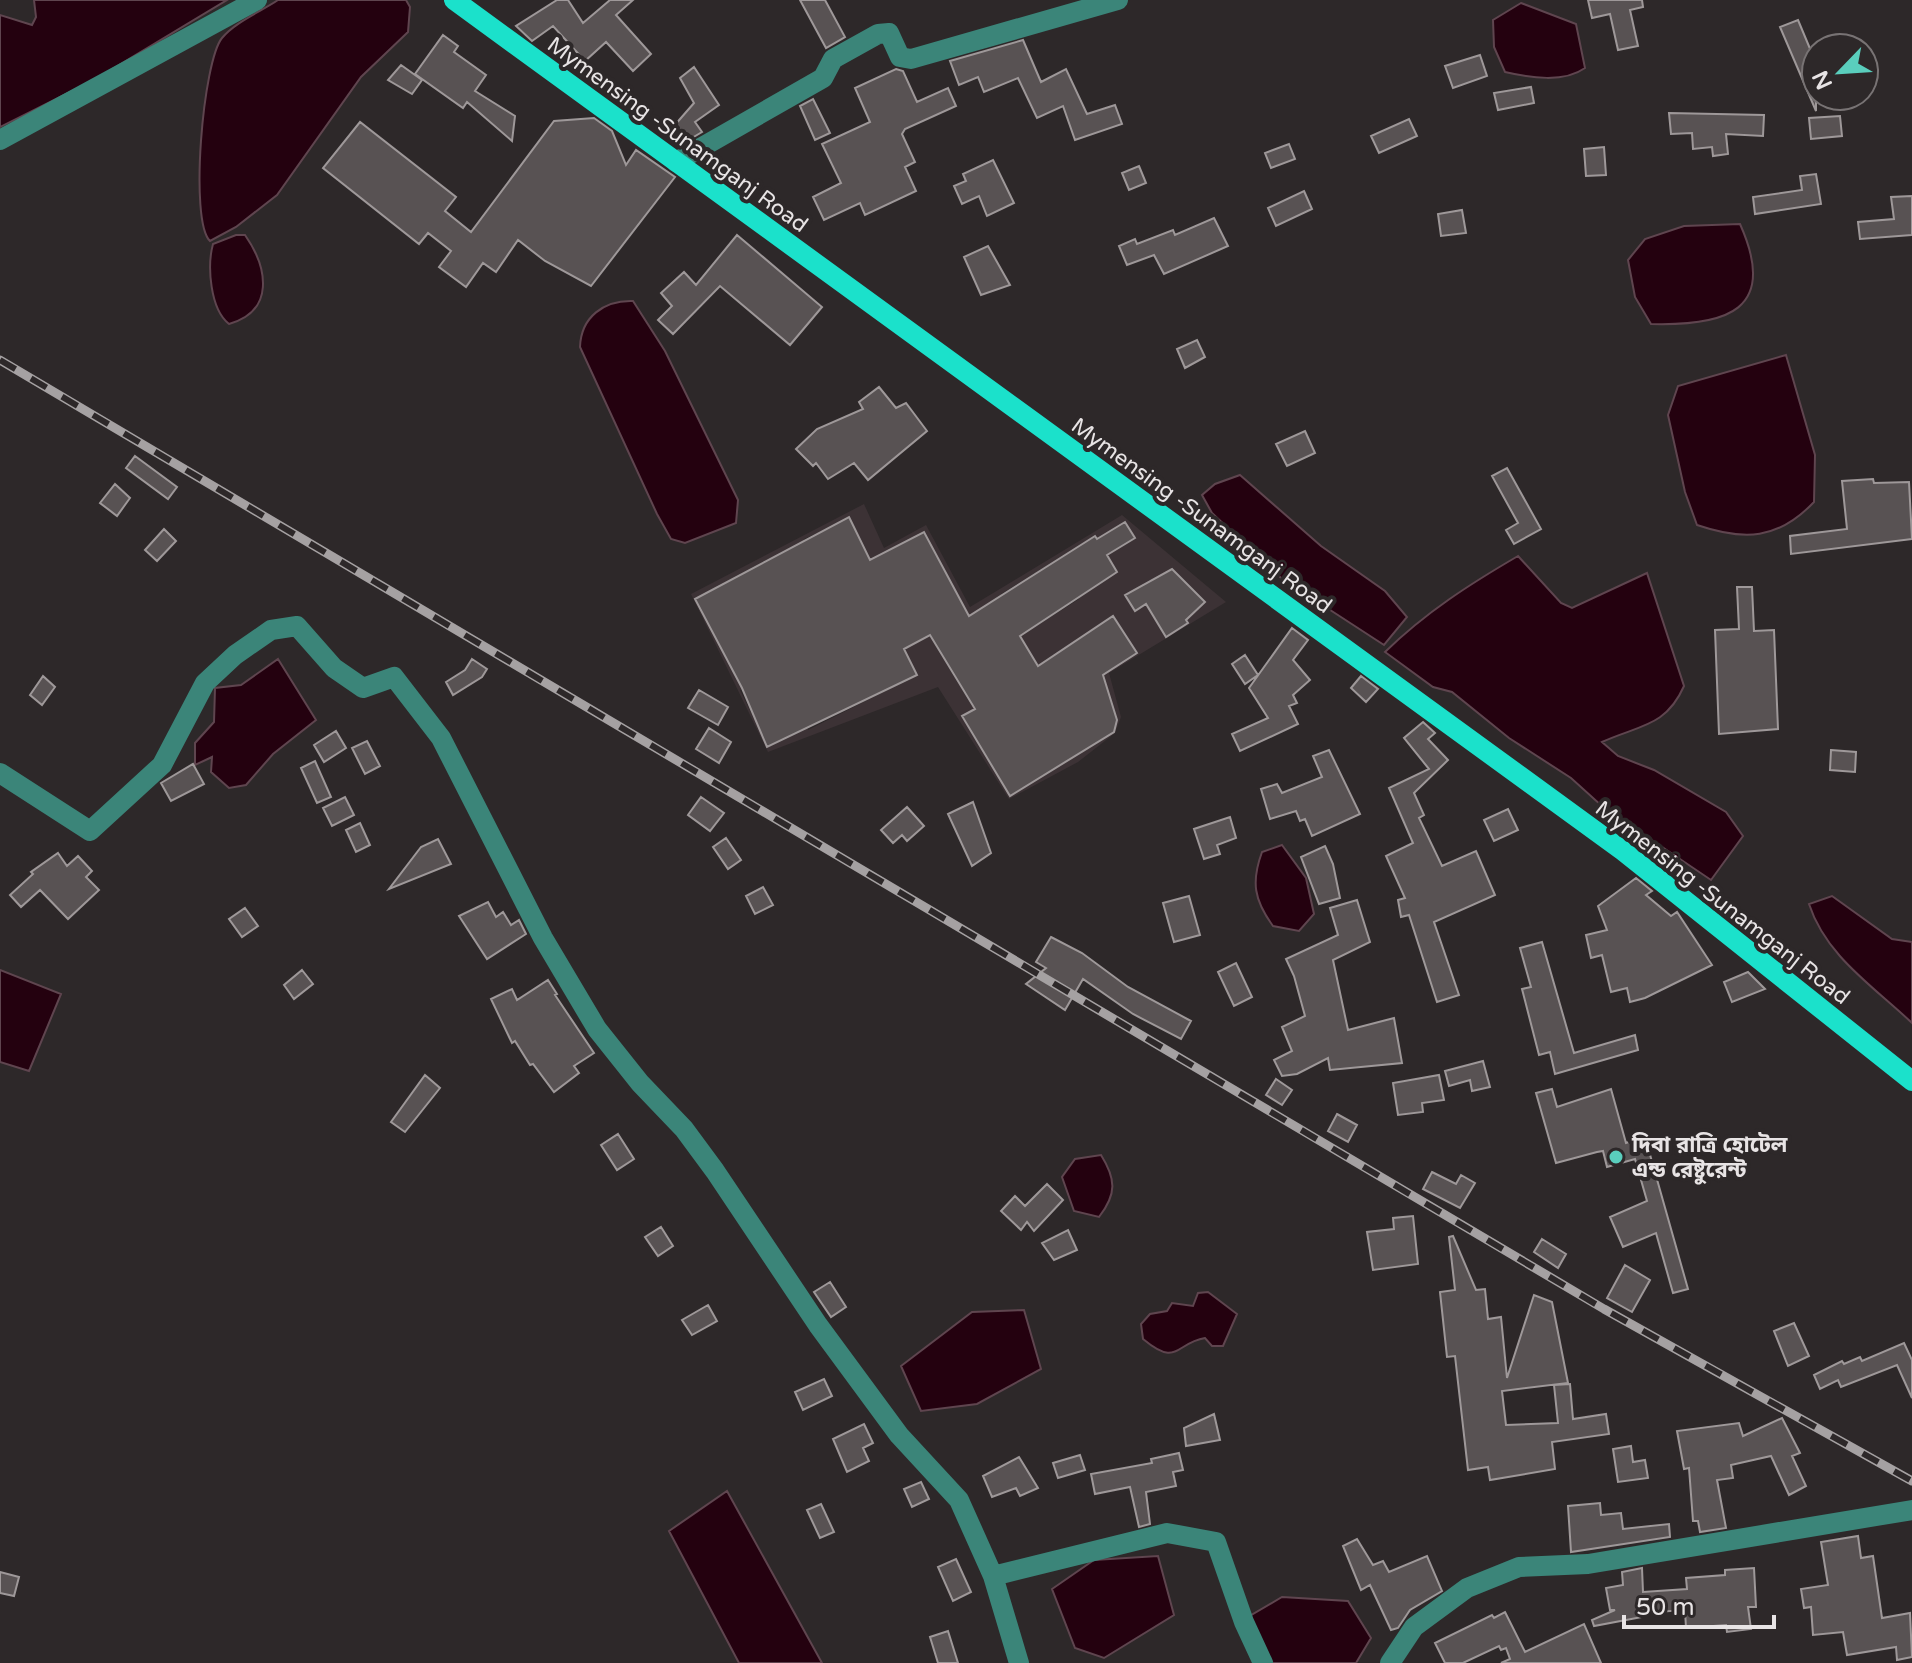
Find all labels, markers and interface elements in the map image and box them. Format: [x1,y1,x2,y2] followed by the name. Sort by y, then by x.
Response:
[542,32,813,238] street label: Mymensing -Sunamganj Road
[1800,32,1880,112] north arrow
[1807,67,1838,94] text: N
[1066,413,1337,619] street label: Mymensing -Sunamganj Road
[1590,795,1855,1010] street label: Mymensing -Sunamganj Road
[1631,1132,1788,1185] place label: দিবা রাত্রি হোটেল এন্ড রেষ্টুরেন্ট
[1607,1148,1625,1166] marker: দিবা রাত্রি হোটেল এন্ড রেষ্টুরেন্ট
[1624,1579,1774,1629] scale bar
[1636,1593,1694,1622] text: 50 m

